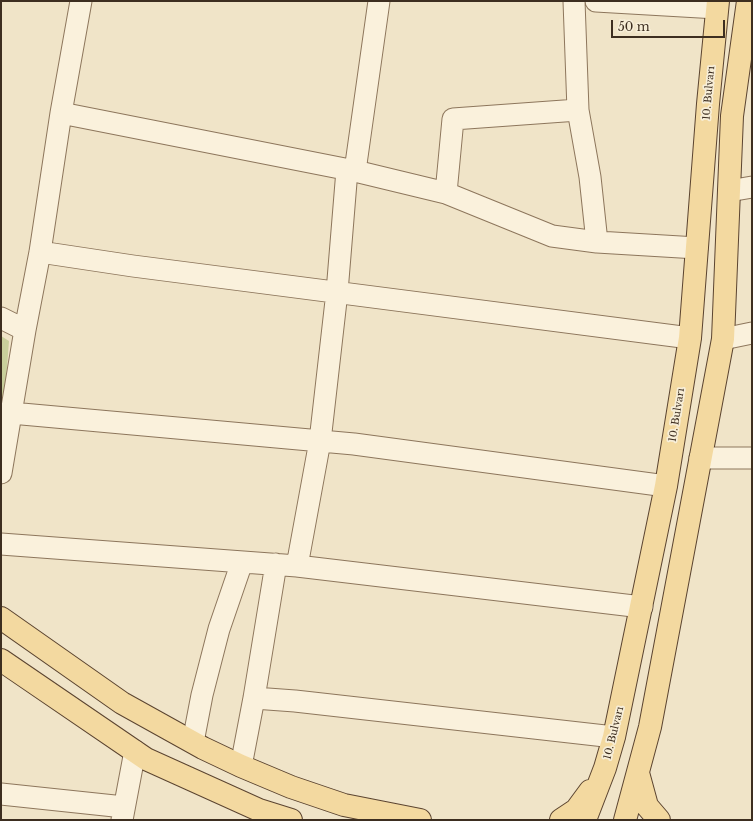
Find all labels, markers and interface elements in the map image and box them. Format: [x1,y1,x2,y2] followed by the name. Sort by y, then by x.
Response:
[613,12,727,38] scale bar
[618,19,650,34] text: 50 m
[701,66,717,120] street label: 10. Bulvarı
[667,387,687,443] street label: 10. Bulvarı
[602,705,626,761] street label: 10. Bulvarı

